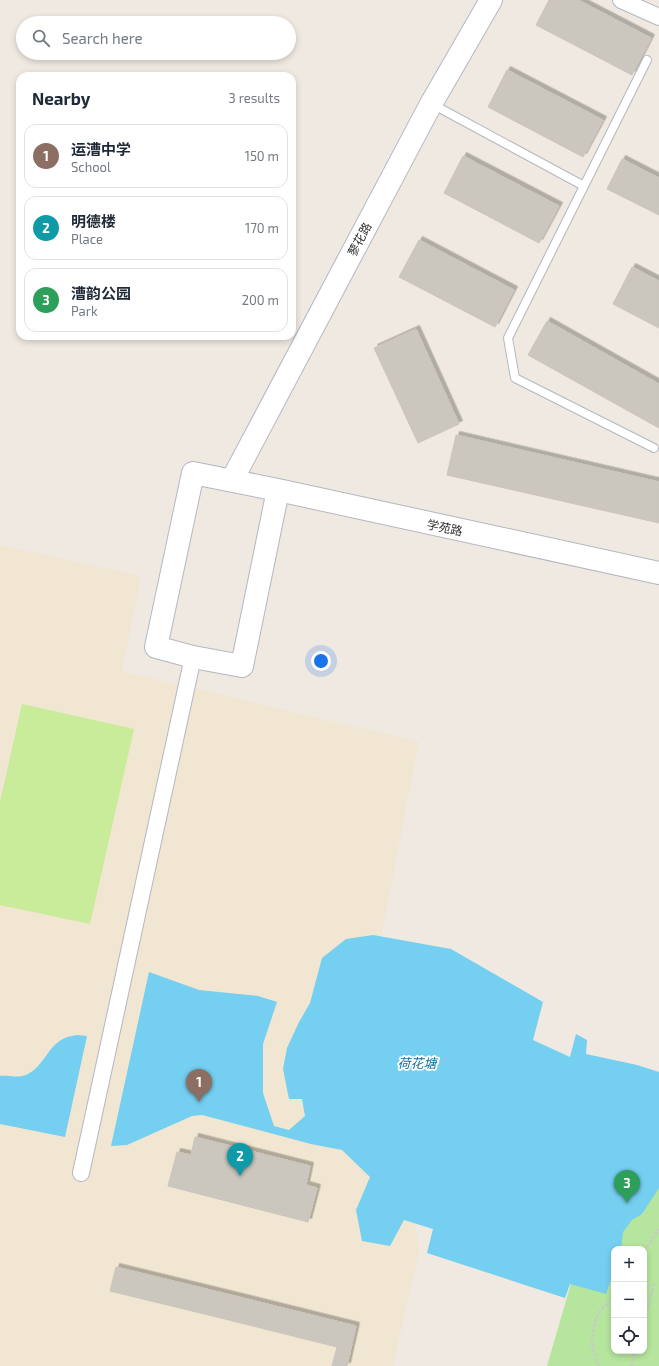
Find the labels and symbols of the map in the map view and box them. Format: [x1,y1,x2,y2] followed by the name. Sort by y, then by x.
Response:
[344,220,374,258] street label: 蓼花路
[426,516,464,538] street label: 学苑路
[311,651,331,671] your location
[397,1055,438,1071] water label: 荷花塘
[186,1069,212,1102] pin: 1
[227,1143,253,1176] pin: 2
[614,1170,640,1203] pin: 3

